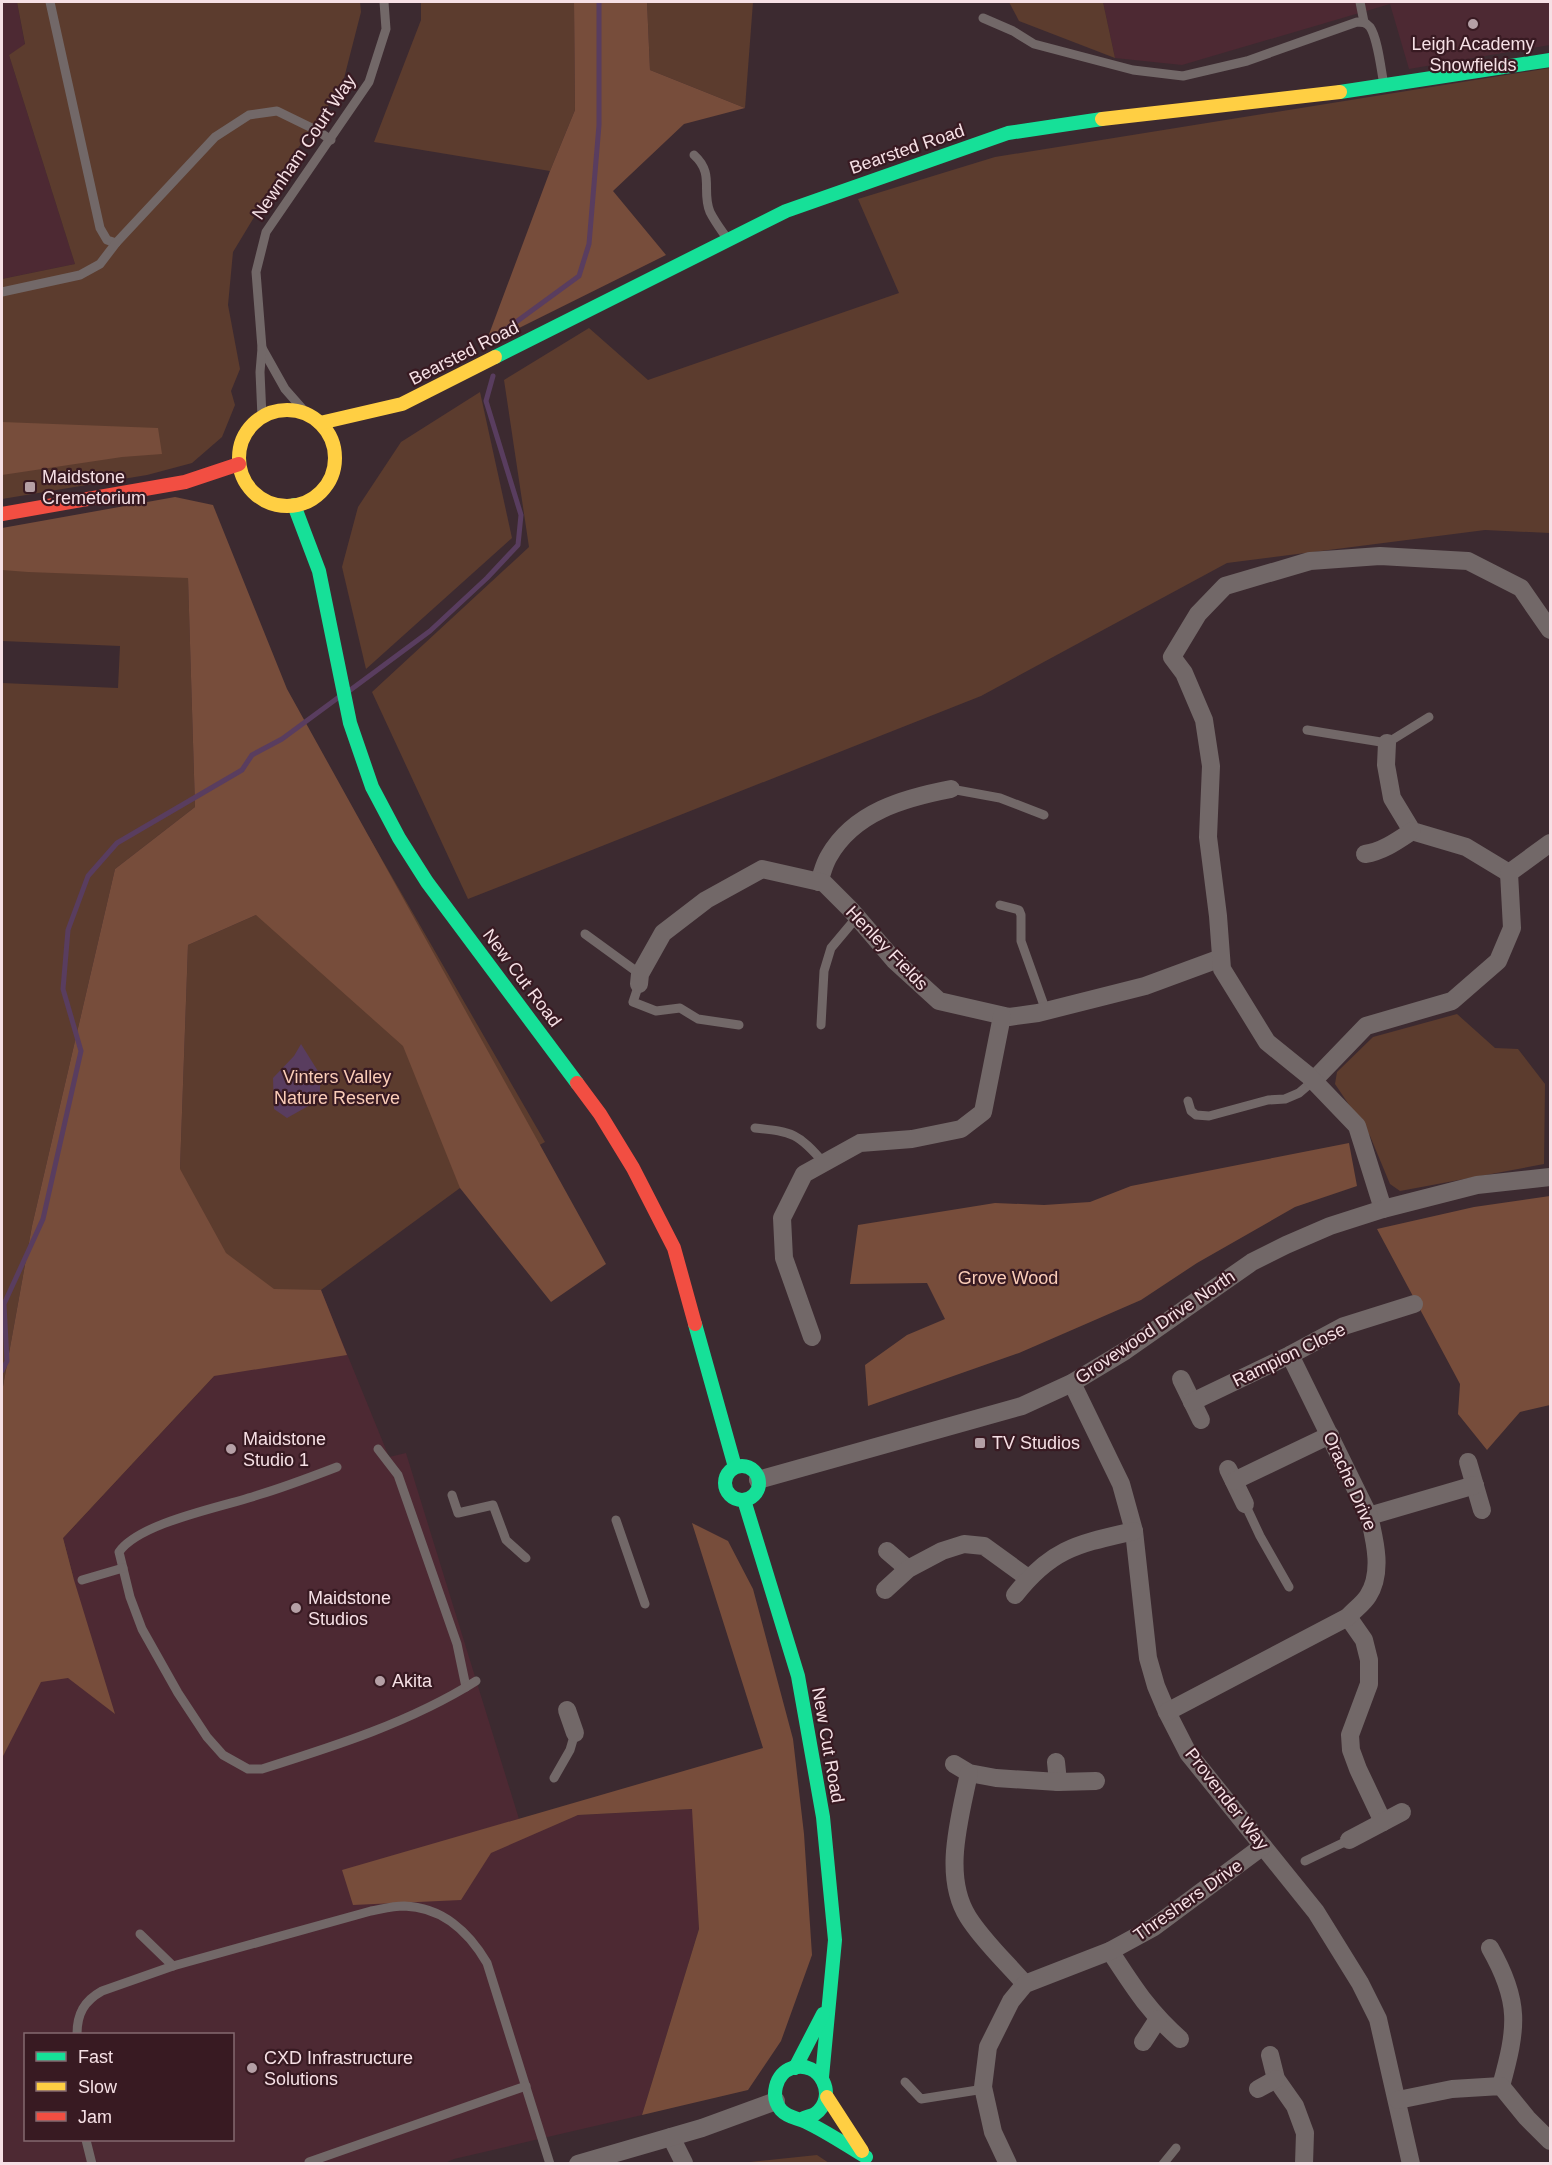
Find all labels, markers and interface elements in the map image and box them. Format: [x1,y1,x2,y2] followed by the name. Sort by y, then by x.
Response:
[1466,17,1480,31] marker: Leigh Academy Snowfields
[1411,34,1535,75] place label: Leigh Academy Snowfields
[248,71,360,223] street label: Newnham Court Way
[847,120,967,178] street label: Bearsted Road
[406,317,522,389] street label: Bearsted Road
[42,467,146,508] place label: Maidstone Cremetorium
[23,480,37,494] marker: Maidstone Cremetorium
[842,902,932,994] street label: Henley Fields
[479,925,565,1031] street label: New Cut Road
[274,1067,400,1108] park label: Vinters Valley Nature Reserve
[1071,1266,1239,1388] street label: Grovewood Drive North
[958,1268,1058,1288] park label: Grove Wood
[1229,1319,1349,1391] street label: Rampion Close
[243,1429,326,1470] place label: Maidstone Studio 1
[1319,1429,1381,1533] street label: Orache Drive
[992,1433,1080,1453] place label: TV Studios
[973,1436,987,1450] marker: TV Studios
[224,1442,238,1456] marker: Maidstone Studio 1
[308,1588,391,1629] place label: Maidstone Studios
[289,1601,303,1615] marker: Maidstone Studios
[392,1671,433,1691] place label: Akita
[373,1674,387,1688] marker: Akita
[808,1686,848,1804] street label: New Cut Road
[1181,1744,1273,1854] street label: Provender Way
[1130,1855,1246,1945] street label: Threshers Drive
[24,2033,234,2141] legend
[78,2047,113,2067] text: Fast
[264,2048,413,2089] place label: CXD Infrastructure Solutions
[245,2061,259,2075] marker: CXD Infrastructure Solutions
[78,2077,118,2097] text: Slow
[78,2107,112,2127] text: Jam

